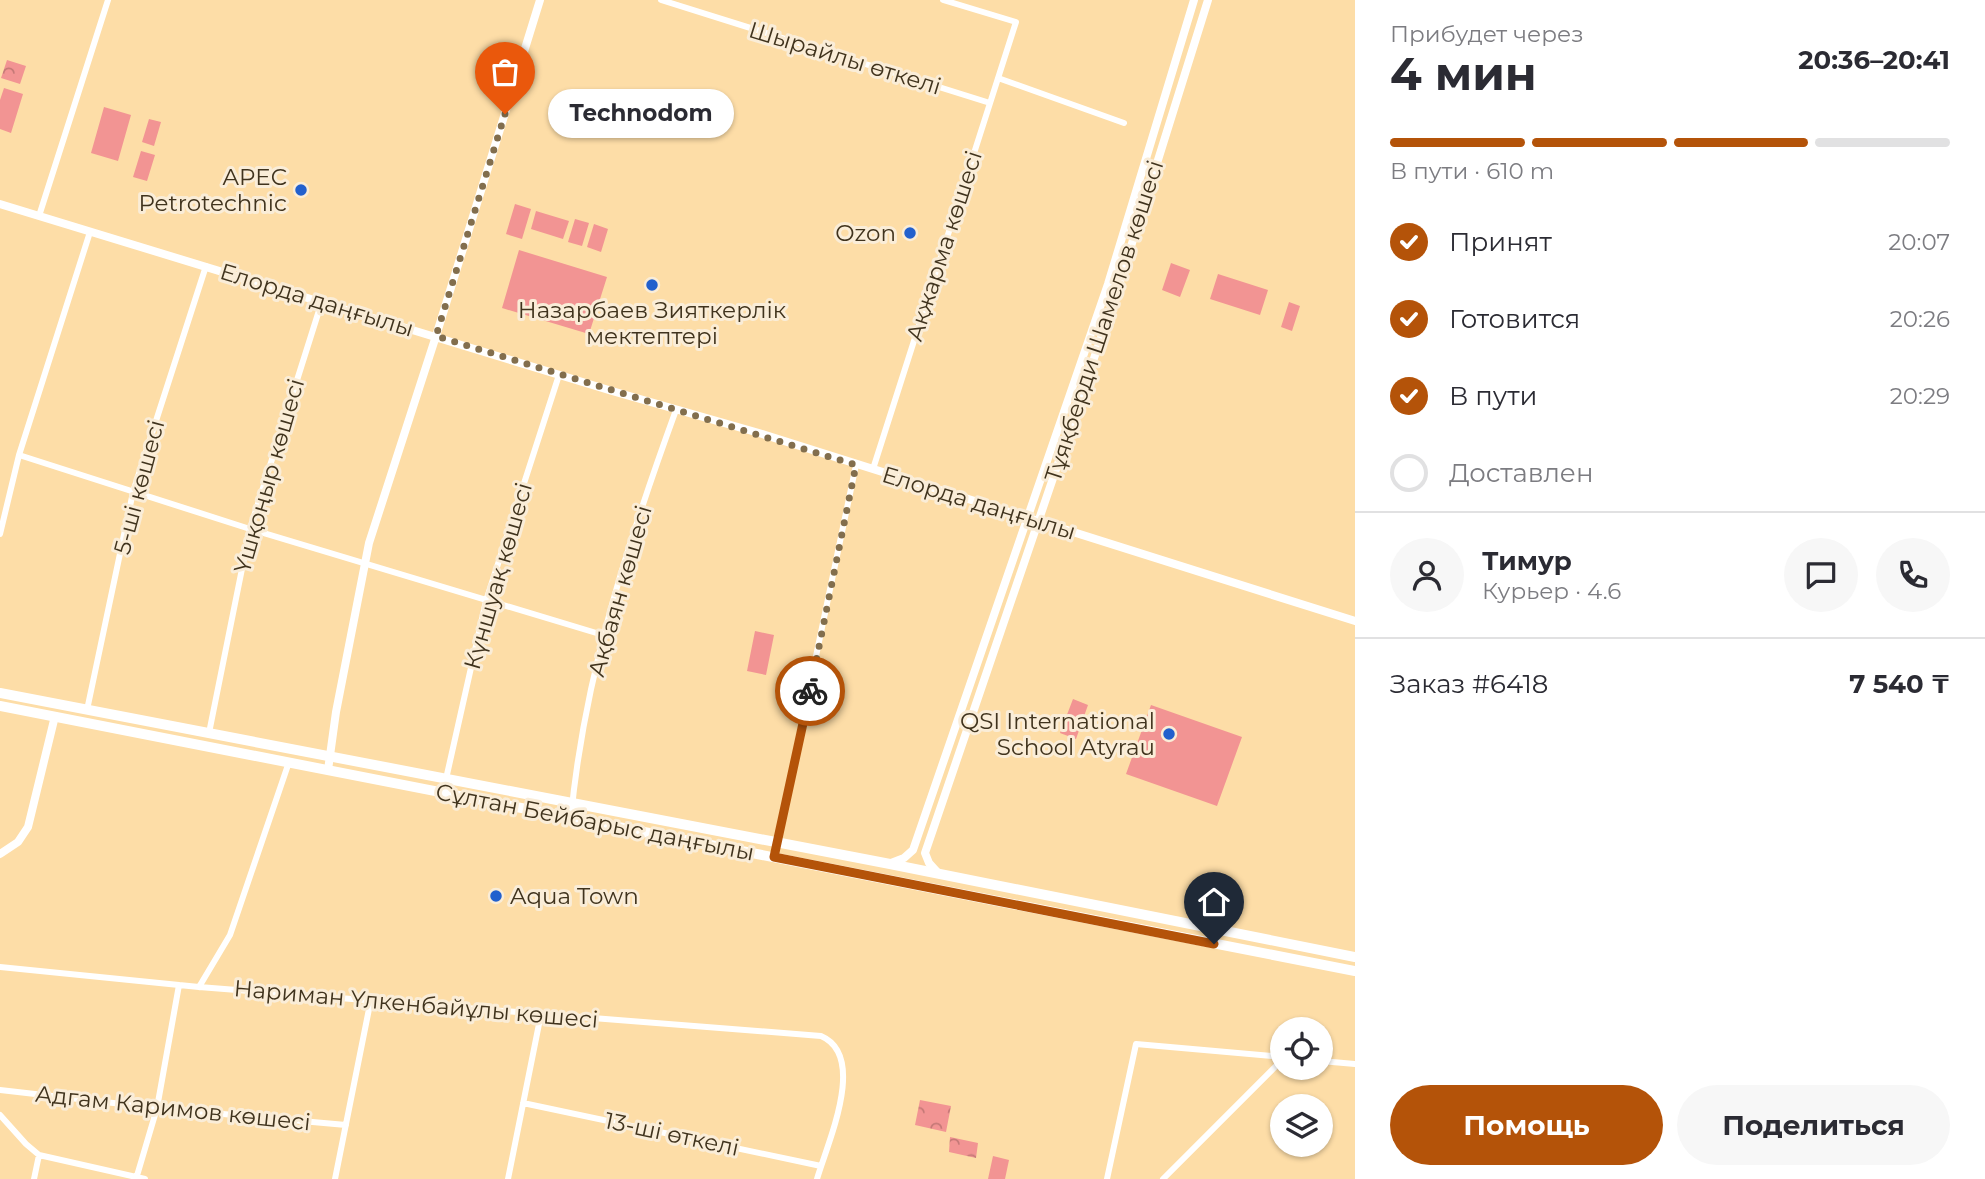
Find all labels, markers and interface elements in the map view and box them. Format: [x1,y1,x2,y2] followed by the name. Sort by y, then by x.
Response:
[745,15,945,101] street label: Шырайлы өткелі
[1390,20,1584,48] text: Прибудет через
[475,42,535,114] pin
[1798,44,1950,76] text: 20:36–20:41
[1390,45,1537,102] text: 4 мин
[486,53,524,91] icon: bag
[547,90,732,138] callout: Technodom
[569,99,713,127] text: Technodom
[900,147,988,345] street label: Ақжарма көшесі
[1039,157,1169,485] street label: Тұяқберди Шамелов көшесі
[1390,157,1554,185] text: В пути · 610 m
[138,163,287,217] place label: APEC Petrotechnic
[293,182,309,198] marker: APEC Petrotechnic
[835,219,896,247] place label: Ozon
[1390,223,1428,261] icon: check
[902,225,918,241] marker: Ozon
[1449,226,1552,258] text: Принят
[1888,228,1950,256] text: 20:07
[217,257,417,343] street label: Елорда даңғылы
[644,277,660,293] marker: Назарбаев Зияткерлік мектептері
[518,296,787,350] place label: Назарбаев Зияткерлік мектептері
[1390,300,1428,338] icon: check
[1449,303,1580,335] text: Готовится
[1890,305,1950,333] text: 20:26
[228,375,310,577] street label: Үшқоңыр көшесі
[1390,377,1428,415] icon: check
[1449,380,1538,412] text: В пути
[1890,382,1950,410] text: 20:29
[108,417,170,557] street label: 5-ші көшесі
[1449,457,1594,489] text: Доставлен
[879,460,1079,546] street label: Елорда даңғылы
[458,479,538,673] street label: Күншуақ көшесі
[582,502,658,680] street label: Ақбаян көшесі
[1390,538,1464,612] button: person
[1784,538,1858,612] button: chat
[1876,538,1950,612] button: phone
[1482,545,1572,577] text: Тимур
[1482,577,1621,605] text: Курьер · 4.6
[775,656,845,726] courier
[1390,668,1548,700] text: Заказ #6418
[1849,668,1950,700] text: 7 540 ₸
[791,672,829,710] icon: bike
[960,707,1155,761] place label: QSI International School Atyrau
[1161,726,1177,742] marker: QSI International School Atyrau
[433,777,757,867] street label: Сұлтан Бейбарыс даңғылы
[1184,872,1244,944] pin
[510,882,639,910] place label: Aqua Town
[1195,883,1233,921] icon: home
[488,888,504,904] marker: Aqua Town
[233,974,599,1034] street label: Нариман Үлкенбайұлы көшесі
[1270,1017,1333,1157] map controls
[1270,1017,1333,1080] button: locate
[34,1080,312,1136] street label: Адгам Каримов көшесі
[1390,1085,1663,1165] button: Помощь
[1677,1085,1950,1165] button: Поделиться
[1270,1094,1333,1157] button: layers
[602,1106,742,1162] street label: 13-ші өткелі

